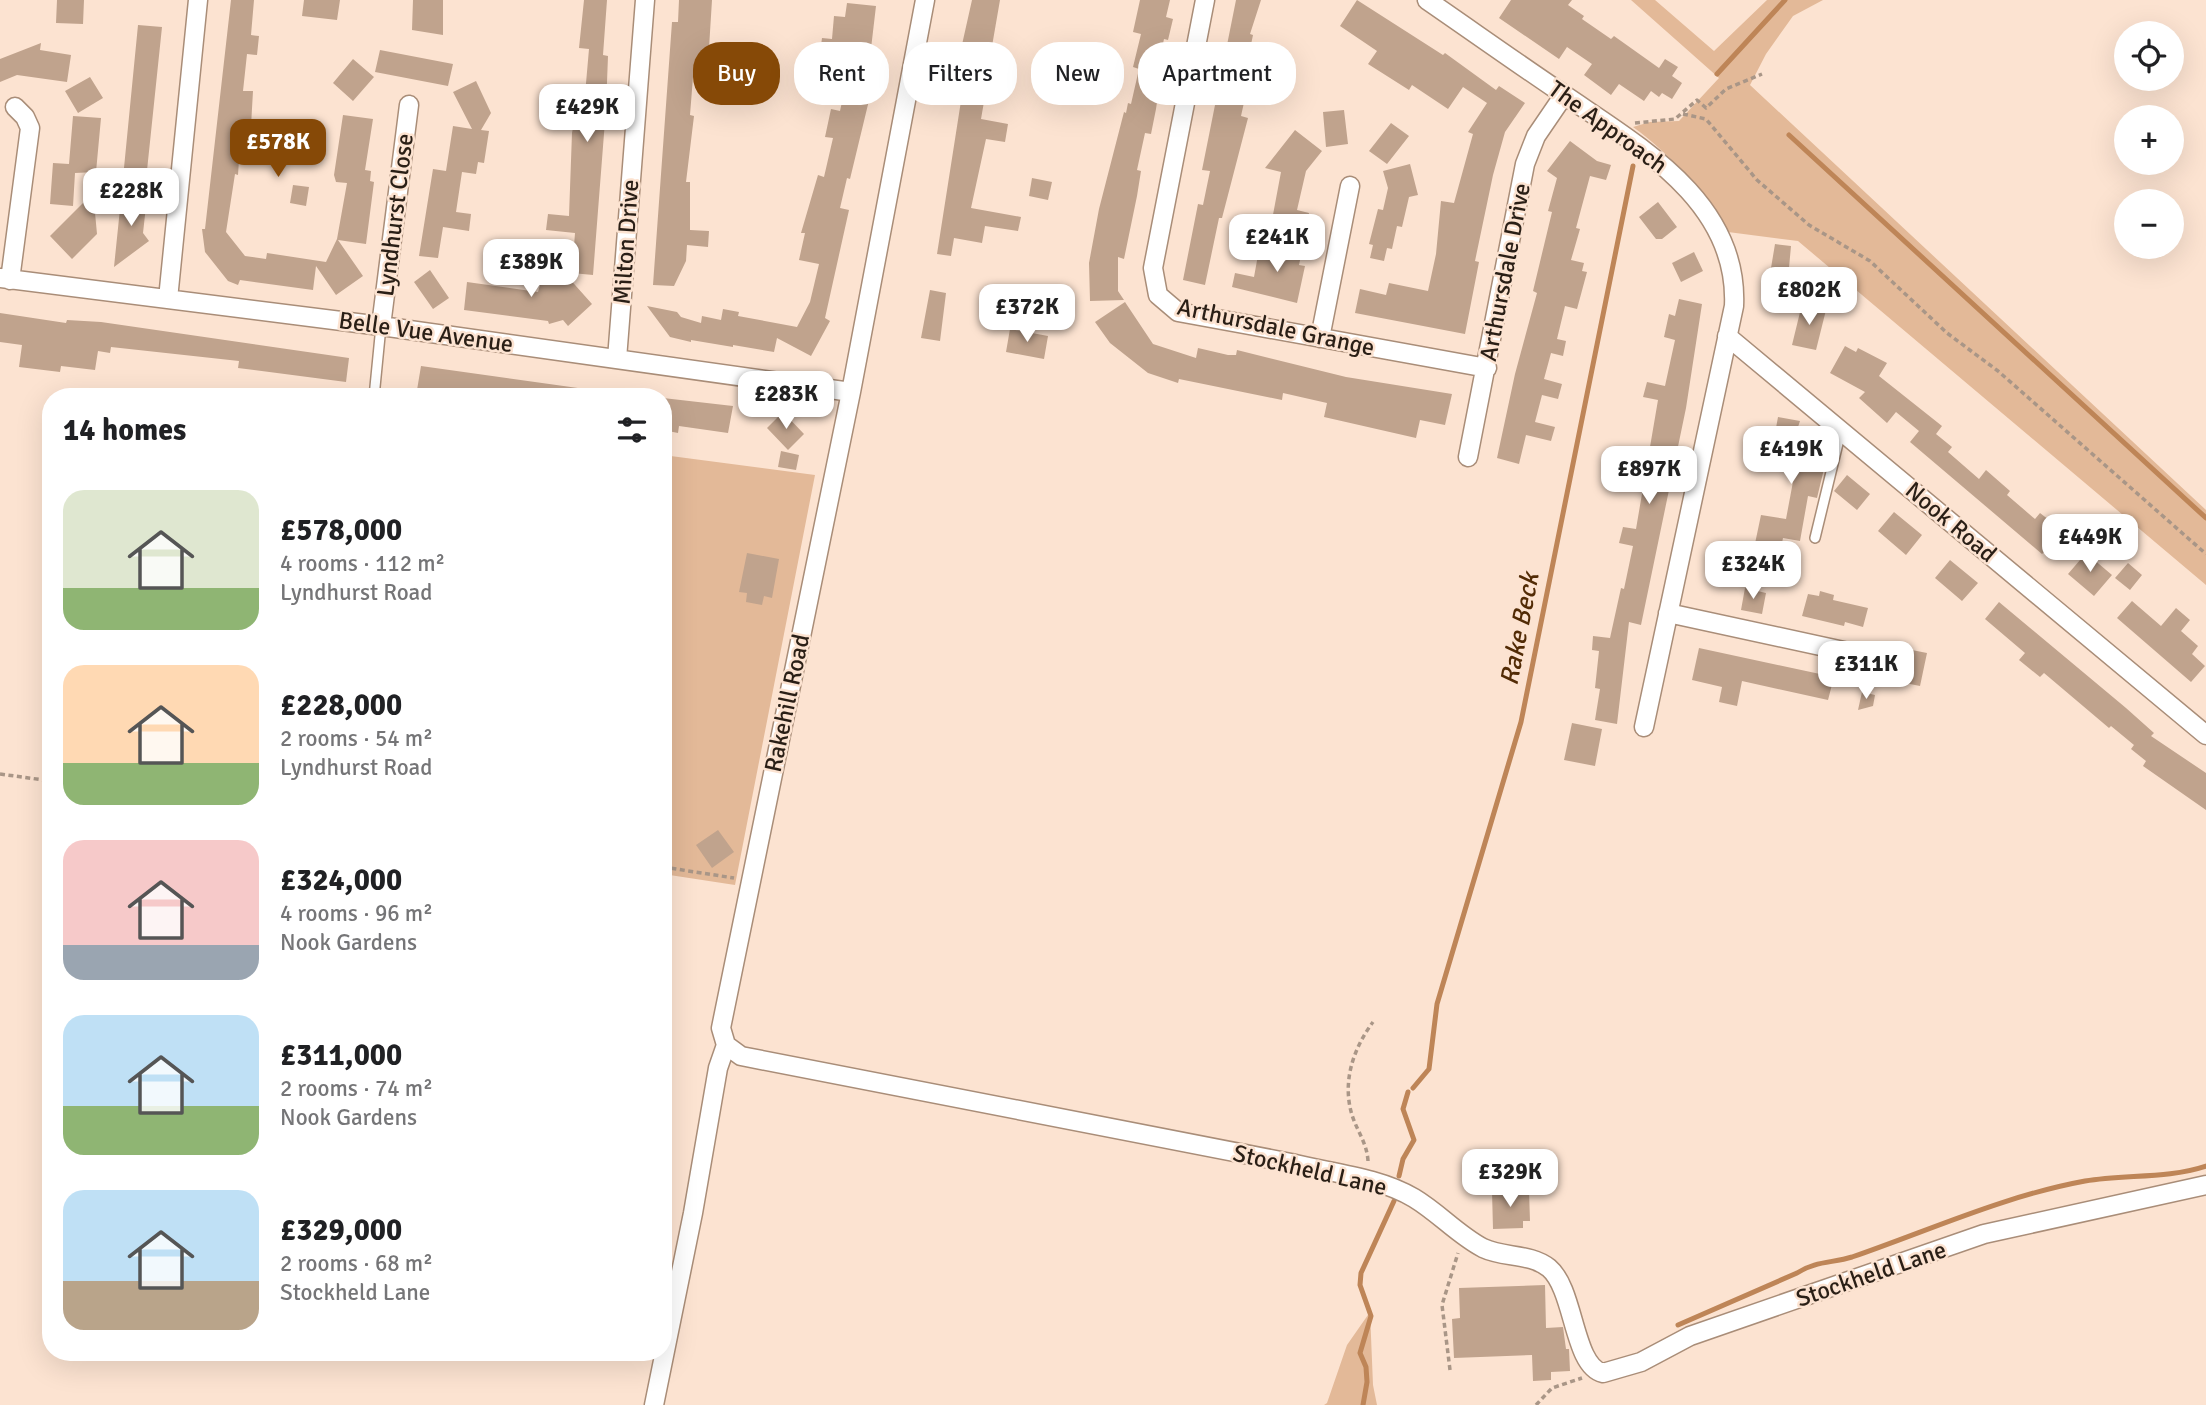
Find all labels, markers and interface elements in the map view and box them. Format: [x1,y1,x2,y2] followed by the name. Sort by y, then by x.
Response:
[2114,21,2184,259] map controls
[2114,21,2184,91] button: locate
[693,42,780,105] chip: Buy
[794,42,889,105] chip: Rent
[903,42,1017,105] chip: Filters
[1031,42,1124,105] chip: New
[1138,42,1296,105] chip: Apartment
[1543,74,1673,180] street label: The Approach
[538,85,636,144] pin: £429K
[555,92,619,121] text: £429K
[2114,105,2184,175] button: +
[229,120,327,179] pin: £578K
[246,127,310,156] text: £578K
[370,132,420,298] street label: Lyndhurst Close
[82,168,180,228] pin: £228K
[99,176,163,205] text: £228K
[607,178,645,306] street label: Milton Drive
[1473,180,1537,364] street label: Arthursdale Drive
[2114,189,2184,259] button: −
[1228,215,1326,274] pin: £241K
[1245,222,1309,251] text: £241K
[482,240,580,299] pin: £389K
[499,247,563,276] text: £389K
[1760,268,1858,327] pin: £802K
[1777,275,1841,304] text: £802K
[978,284,1076,344] pin: £372K
[1175,291,1377,363] street label: Arthursdale Grange
[995,292,1059,321] text: £372K
[337,305,515,359] street label: Belle Vue Avenue
[737,372,835,431] pin: £283K
[754,379,818,408] text: £283K
[613,411,651,449] icon: filters
[63,412,186,449] text: 14 homes
[1742,426,1840,486] pin: £419K
[1759,434,1823,463] text: £419K
[1600,447,1698,506] pin: £897K
[1617,454,1681,483] text: £897K
[1899,475,2003,569] street label: Nook Road
[280,512,402,549] text: £578,000
[2041,514,2139,574] pin: £449K
[119,518,203,602] icon: home
[2058,522,2122,551] text: £449K
[1704,542,1802,601] pin: £324K
[280,549,445,578] text: 4 rooms · 112 m²
[1721,549,1785,578] text: £324K
[1493,568,1547,688] water label: Rake Beck
[280,578,432,607] text: Lyndhurst Road
[758,631,816,775] street label: Rakehill Road
[1817,642,1915,701] pin: £311K
[1834,649,1898,678] text: £311K
[280,687,402,724] text: £228,000
[119,693,203,777] icon: home
[280,724,433,753] text: 2 rooms · 54 m²
[280,753,432,782] text: Lyndhurst Road
[280,862,402,899] text: £324,000
[119,868,203,952] icon: home
[280,899,433,928] text: 4 rooms · 96 m²
[280,928,417,957] text: Nook Gardens
[280,1037,402,1074] text: £311,000
[119,1043,203,1127] icon: home
[280,1074,433,1103] text: 2 rooms · 74 m²
[280,1103,417,1132] text: Nook Gardens
[1230,1138,1390,1202] street label: Stockheld Lane
[1461,1150,1559,1209] pin: £329K
[1478,1157,1542,1186] text: £329K
[280,1212,402,1249] text: £329,000
[119,1218,203,1302] icon: home
[1792,1234,1950,1314] street label: Stockheld Lane
[280,1249,433,1278] text: 2 rooms · 68 m²
[280,1278,430,1307] text: Stockheld Lane

